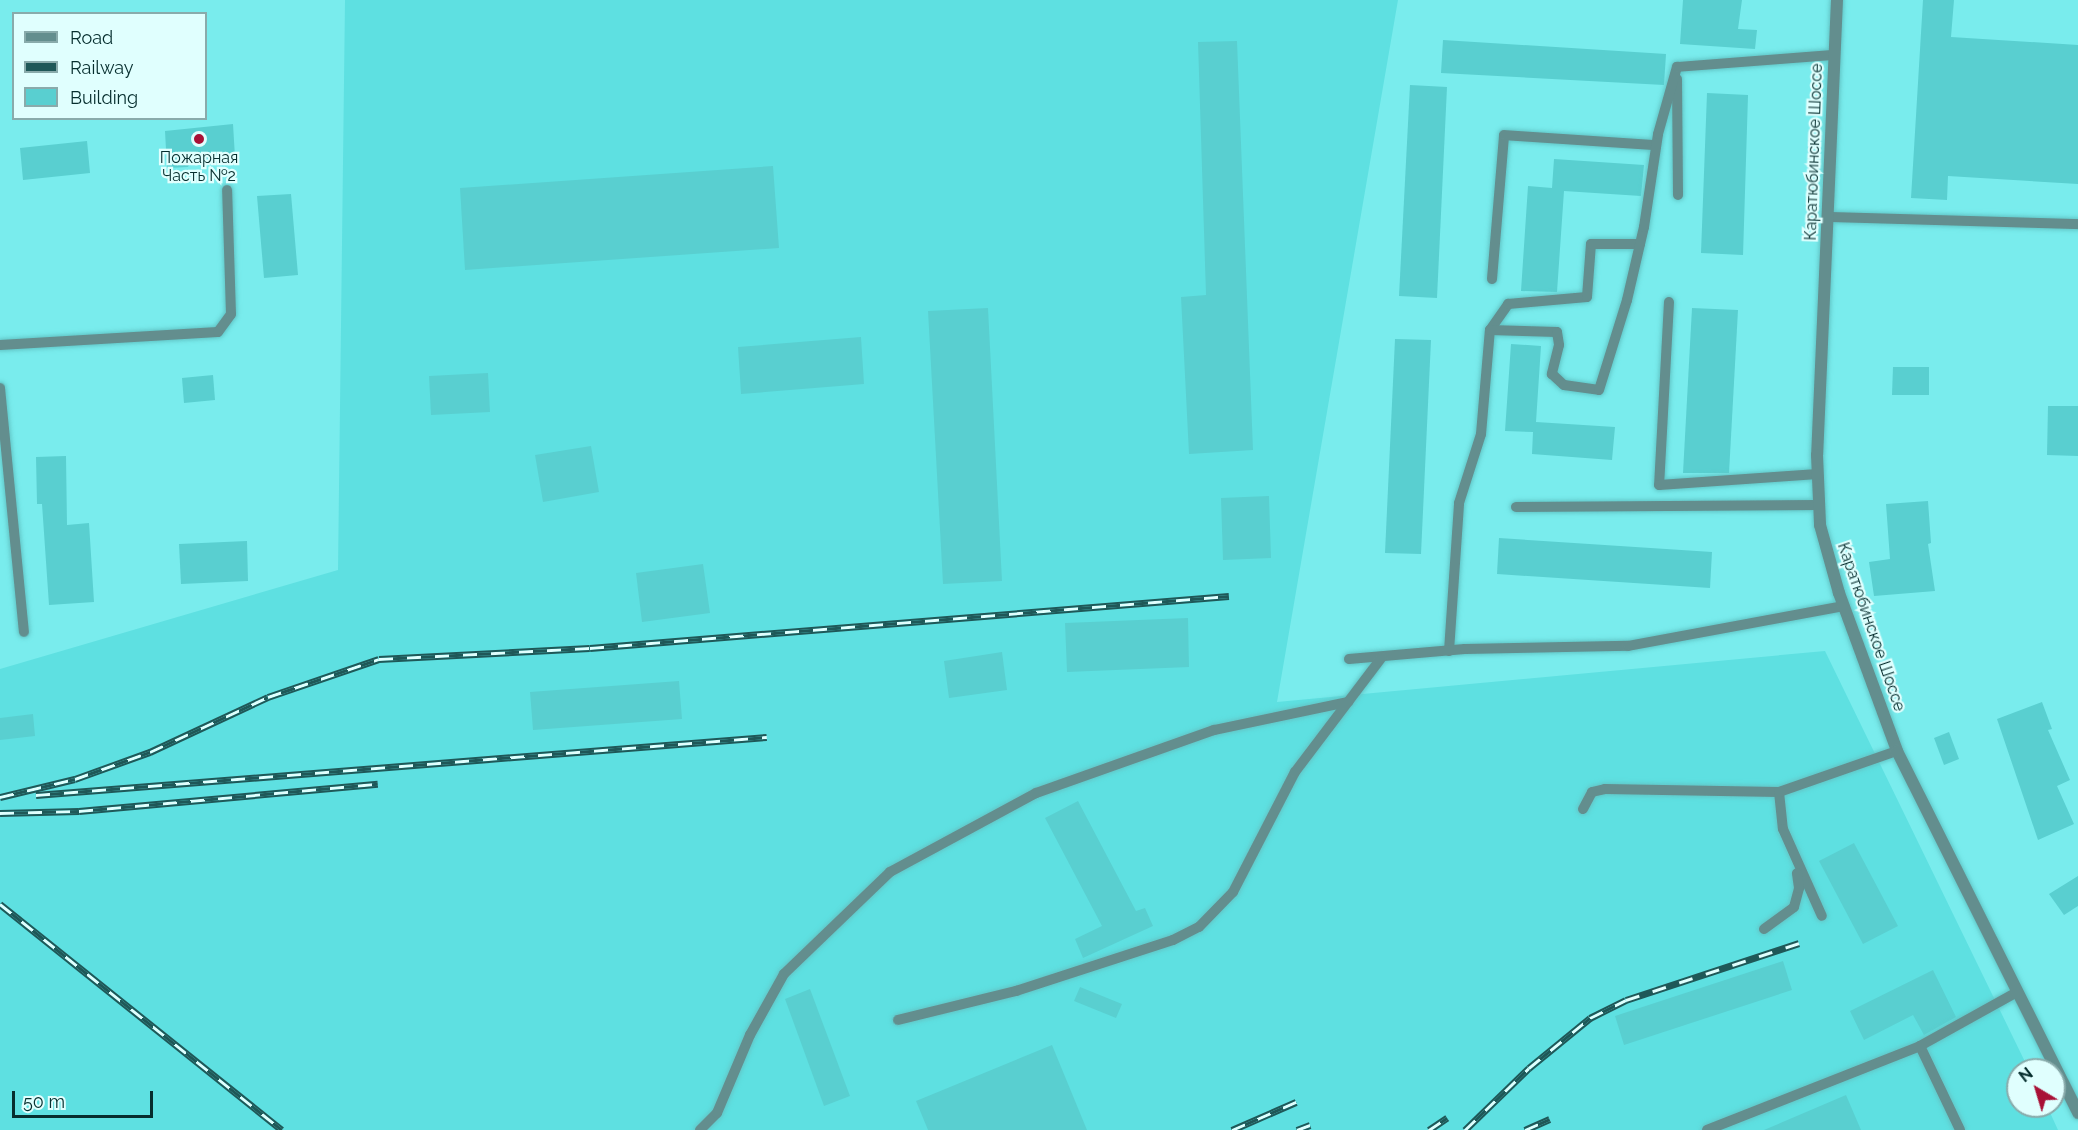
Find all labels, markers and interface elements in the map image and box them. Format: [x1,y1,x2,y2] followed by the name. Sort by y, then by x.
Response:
[12,12,207,120] legend
[70,27,113,48] text: Road
[70,57,134,78] text: Railway
[1801,63,1827,241] street label: Каратюбинское Шоссе
[70,87,138,108] text: Building
[192,132,206,146] marker: Пожарная Часть №2
[160,148,238,186] place label: Пожарная Часть №2
[1833,540,1909,714] street label: Каратюбинское Шоссе
[2006,1058,2066,1118] north arrow
[2015,1064,2037,1086] text: N
[15,1079,156,1117] scale bar
[23,1091,65,1112] text: 50 m

